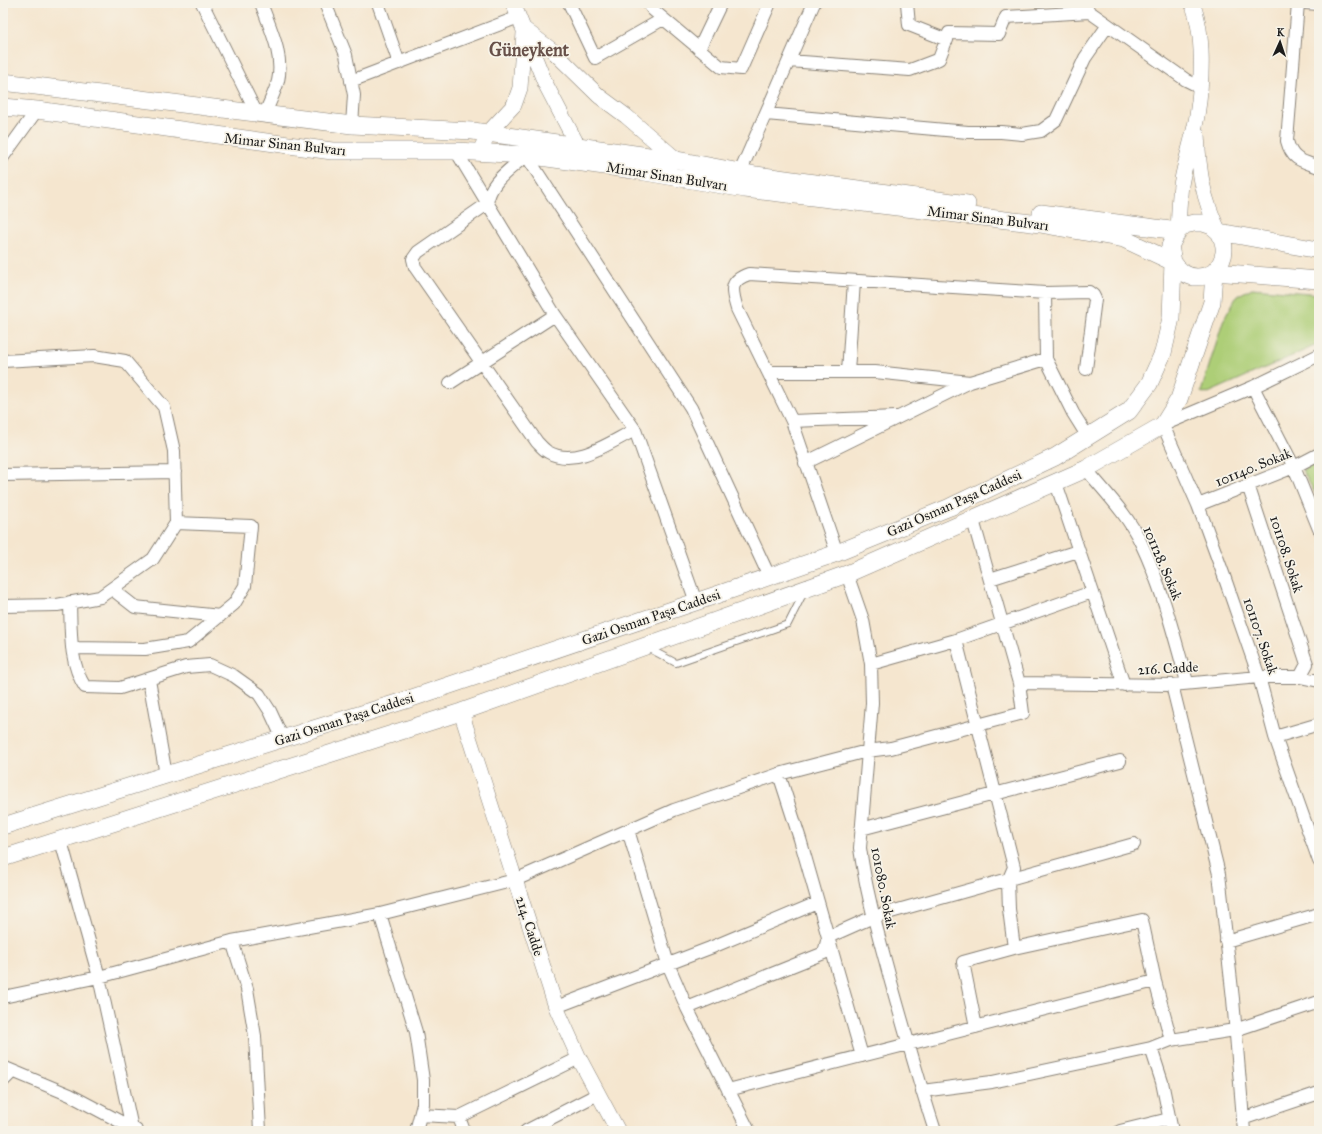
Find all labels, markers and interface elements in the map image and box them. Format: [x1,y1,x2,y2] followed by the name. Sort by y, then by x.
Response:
[1260,22,1300,62] north arrow
[1276,26,1286,39] text: K
[489,39,570,62] district label: Güneykent
[223,130,347,159] street label: Mimar Sinan Bulvarı
[605,159,729,194] street label: Mimar Sinan Bulvarı
[926,203,1050,234] street label: Mimar Sinan Bulvarı
[1213,444,1294,490] street label: 101140. Sokak
[884,466,1024,541] street label: Gazi Osman Paşa Caddesi
[1266,513,1307,595] street label: 101108. Sokak
[1139,524,1186,603] street label: 101128. Sokak
[580,586,723,649] street label: Gazi Osman Paşa Caddesi
[1239,596,1282,677] street label: 101107. Sokak
[1137,658,1199,679] street label: 216. Cadde
[272,689,416,750] street label: Gazi Osman Paşa Caddesi
[867,846,900,931] street label: 101080. Sokak
[512,894,547,958] street label: 214. Cadde

